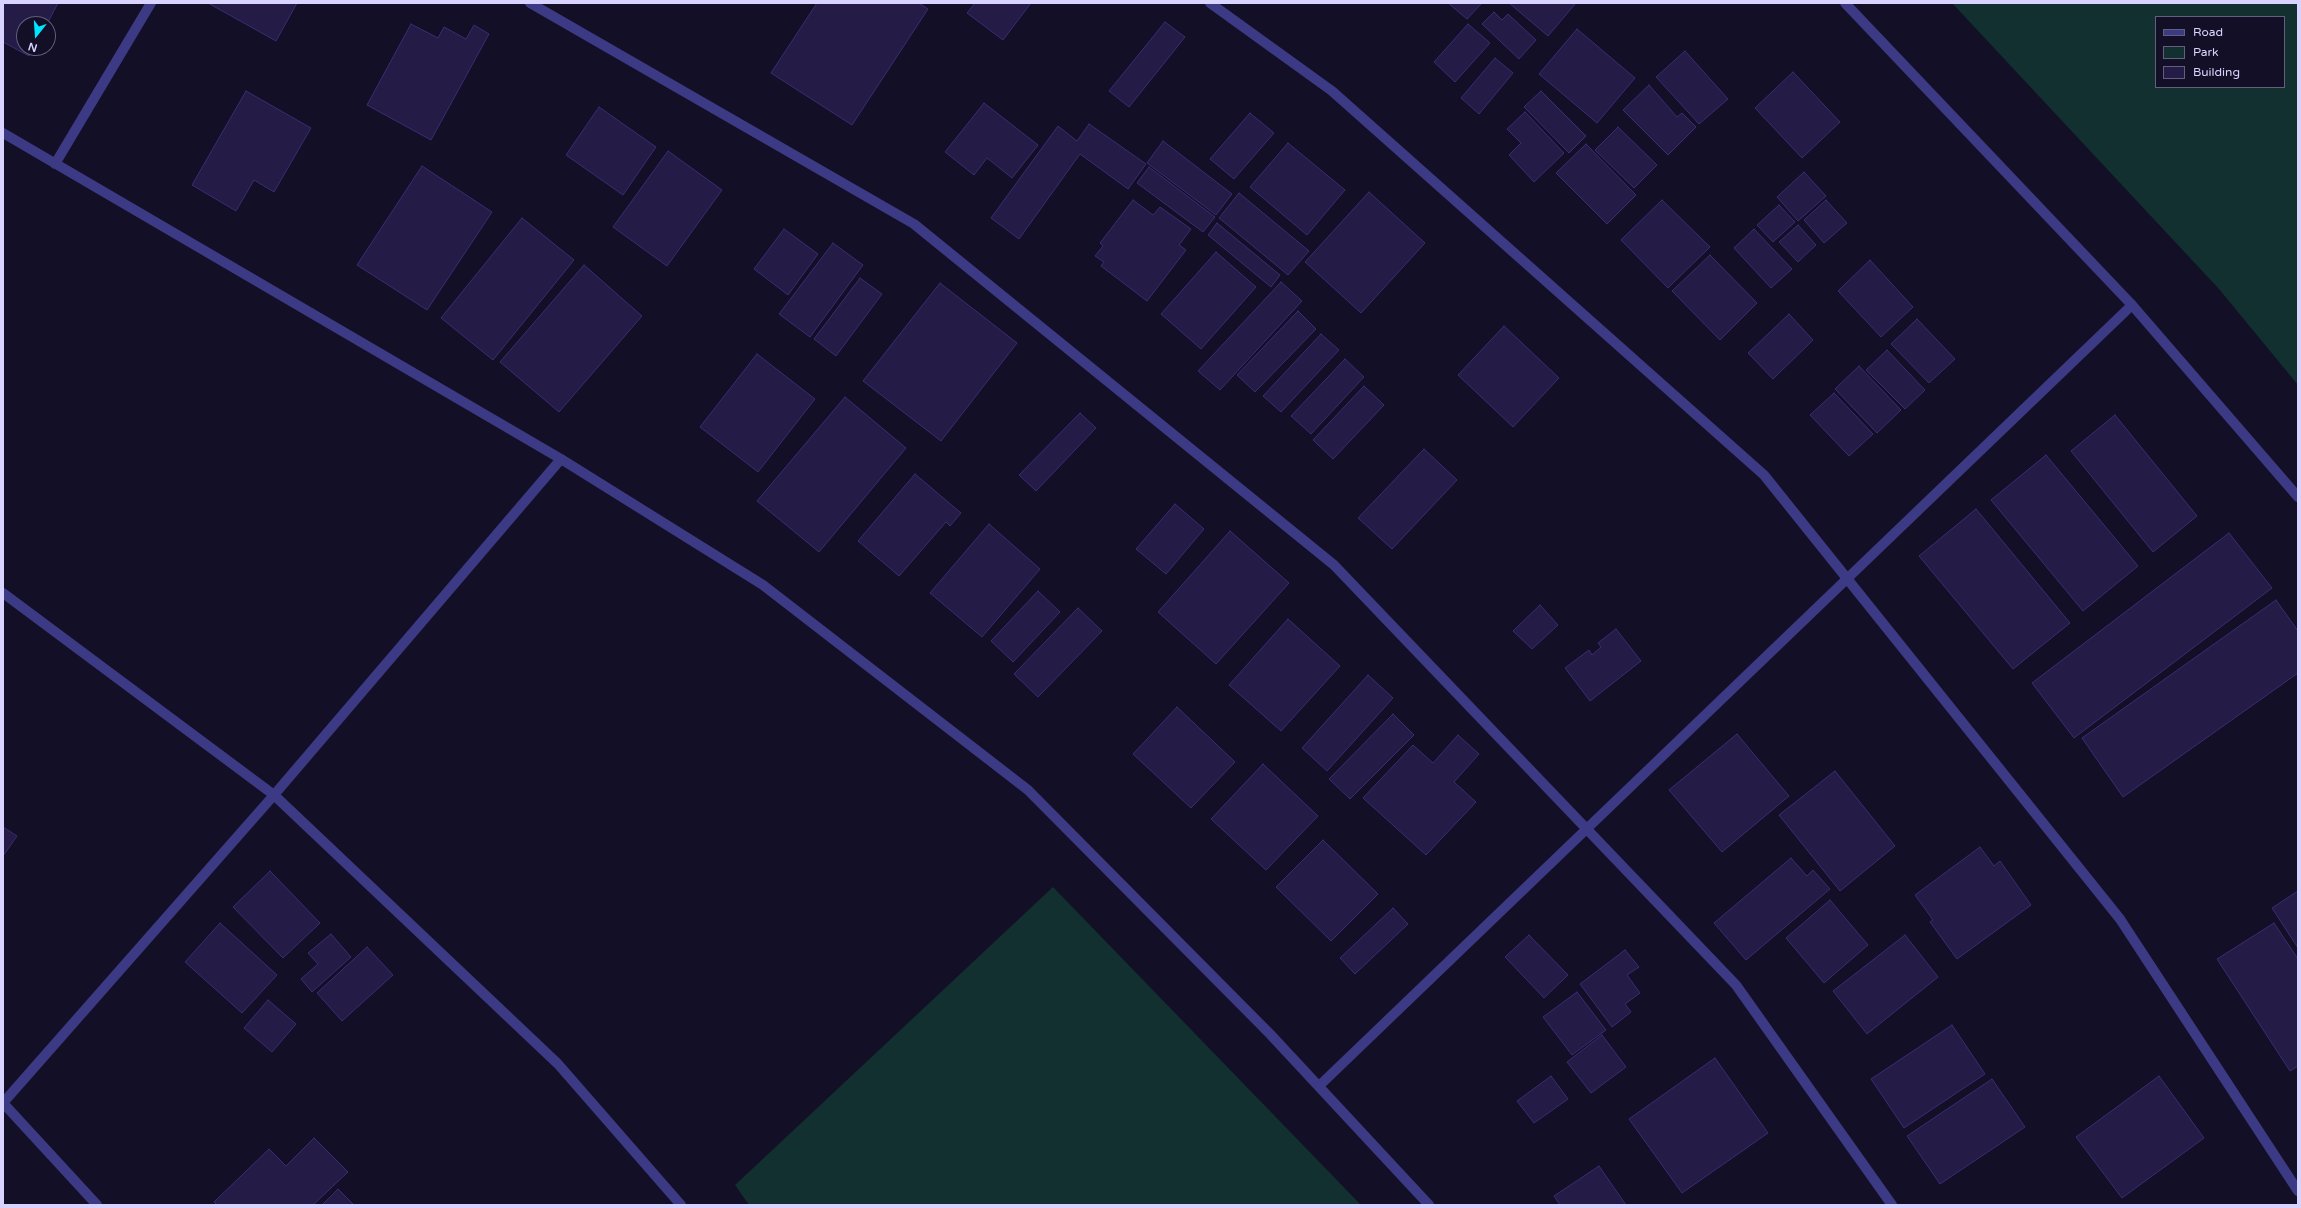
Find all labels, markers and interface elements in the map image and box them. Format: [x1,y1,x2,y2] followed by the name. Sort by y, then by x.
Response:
[16,16,56,56] north arrow
[2155,16,2285,88] legend
[2193,25,2223,39] text: Road
[27,39,39,55] text: N
[2193,45,2219,59] text: Park
[2193,65,2240,79] text: Building

